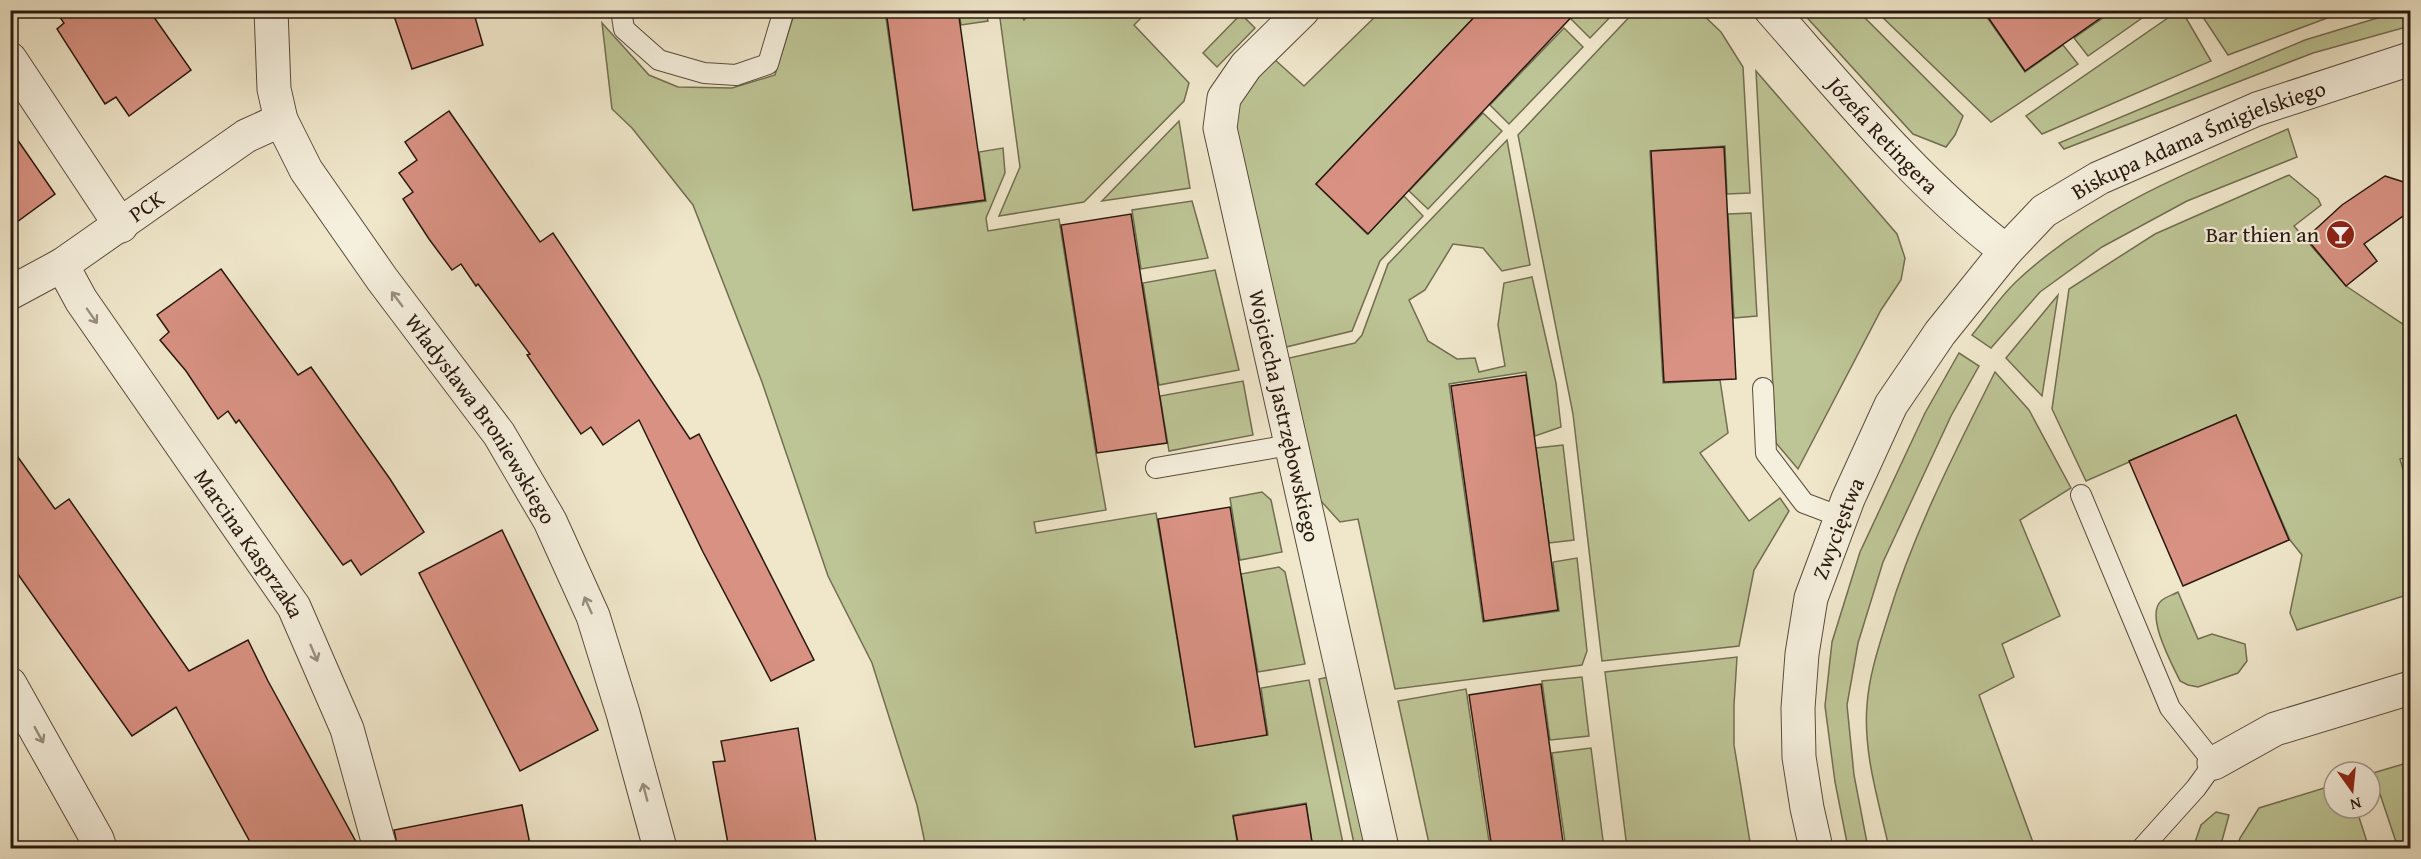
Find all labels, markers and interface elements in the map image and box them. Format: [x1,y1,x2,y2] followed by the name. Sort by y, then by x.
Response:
[1818,67,1946,201] street label: Józefa Retingera
[2065,72,2330,207] street label: Biskupa Adama Śmigielskiego
[122,182,171,230] street label: PCK
[2206,218,2320,250] place label: Bar thien an
[2324,218,2356,250] bar icon: Bar thien an
[1241,287,1329,545] street label: Wojciecha Jastrzębowskiego
[391,291,404,307] one-way arrow
[86,307,98,323] one-way arrow
[397,307,564,530] street label: Władysława Broniewskiego
[187,462,313,623] street label: Marcina Kasprzaka
[1803,472,1872,584] street label: Zwycięstwa
[582,597,594,615] one-way arrow
[309,643,320,662] one-way arrow
[33,726,45,743] one-way arrow
[2322,760,2382,820] north arrow
[638,783,650,802] one-way arrow
[2347,792,2364,818] text: N

